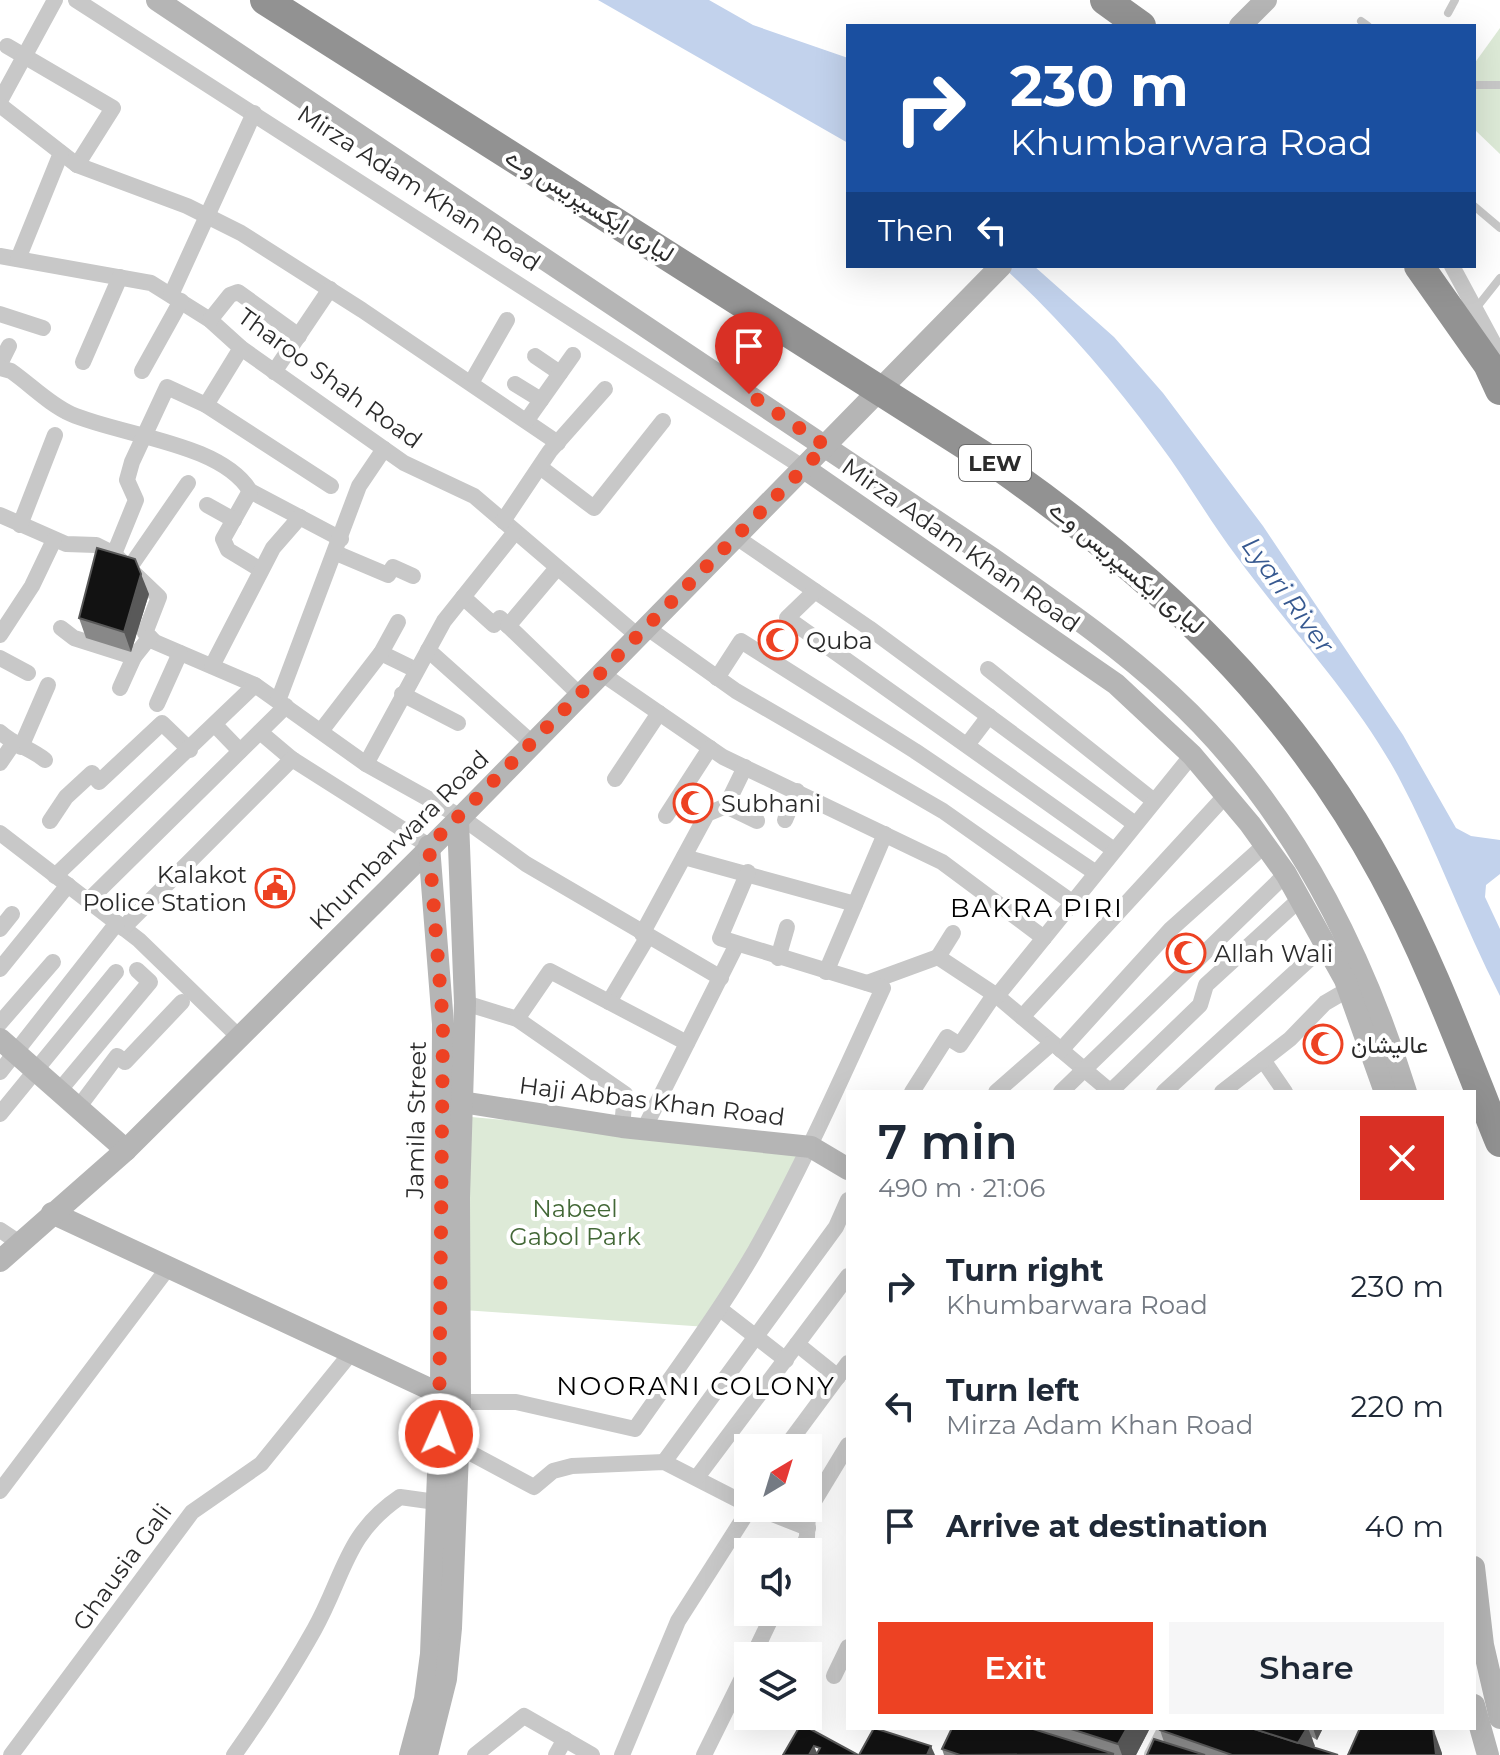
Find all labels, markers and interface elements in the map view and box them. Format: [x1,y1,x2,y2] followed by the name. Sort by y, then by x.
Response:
[1010,52,1189,120] text: 230 m
[878,56,982,160] icon: right
[292,99,546,277] street label: Mirza Adam Khan Road
[1010,120,1373,164] text: Khumbarwara Road
[499,142,680,270] street label: لیاری ایکسپریس وے
[970,208,1014,252] icon: left
[878,212,954,249] text: Then
[232,302,428,454] street label: Tharoo Shah Road
[715,312,783,394] pin
[727,324,771,368] icon: arrive
[959,445,1031,481] road number: LEW
[836,452,1086,638] street label: Mirza Adam Khan Road
[1042,494,1210,642] street label: لیاری ایکسپریس وے
[1235,530,1341,660] water label: Lyari River
[757,619,799,661] mosque icon: Quba
[806,626,873,655] place label: Quba
[303,744,495,936] street label: Khumbarwara Road
[672,782,714,824] mosque icon: Subhani
[721,789,821,818] place label: Subhani
[82,860,247,917] place label: Kalakot Police Station
[254,867,296,909] public building icon: Kalakot Police Station
[950,892,1124,924] district label: BAKRA PIRI
[1165,932,1207,974] mosque icon: Allah Wali
[1214,939,1333,968] place label: Allah Wali
[1302,1023,1344,1065] mosque icon: عالیشان
[1351,1030,1428,1059] place label: عالیشان
[400,1041,432,1200] street label: Jamila Street
[517,1070,787,1132] street label: Haji Abbas Khan Road
[878,1113,1018,1171] text: 7 min
[1360,1116,1444,1200] button: close
[878,1172,1045,1204] text: 490 m · 21:06
[509,1194,641,1251] park label: Nabeel Gabol Park
[946,1252,1103,1289] text: Turn right
[878,1264,922,1308] icon: right
[1350,1268,1444,1305] text: 230 m
[946,1289,1208,1321] text: Khumbarwara Road
[556,1370,836,1402] district label: NOORANI COLONY
[946,1372,1079,1409] text: Turn left
[878,1384,922,1428] icon: left
[1350,1388,1444,1425] text: 220 m
[397,1392,481,1476] position arrow
[946,1409,1253,1441] text: Mirza Adam Khan Road
[734,1434,822,1522] north arrow
[734,1434,822,1730] map controls
[66,1498,178,1636] street label: Ghausia Gali
[878,1504,922,1548] icon: arrive
[946,1508,1268,1545] text: Arrive at destination
[1365,1508,1444,1545] text: 40 m
[734,1538,822,1626] button: sound
[878,1622,1153,1714] button: Exit
[1169,1622,1444,1714] button: Share
[734,1642,822,1730] button: layers

